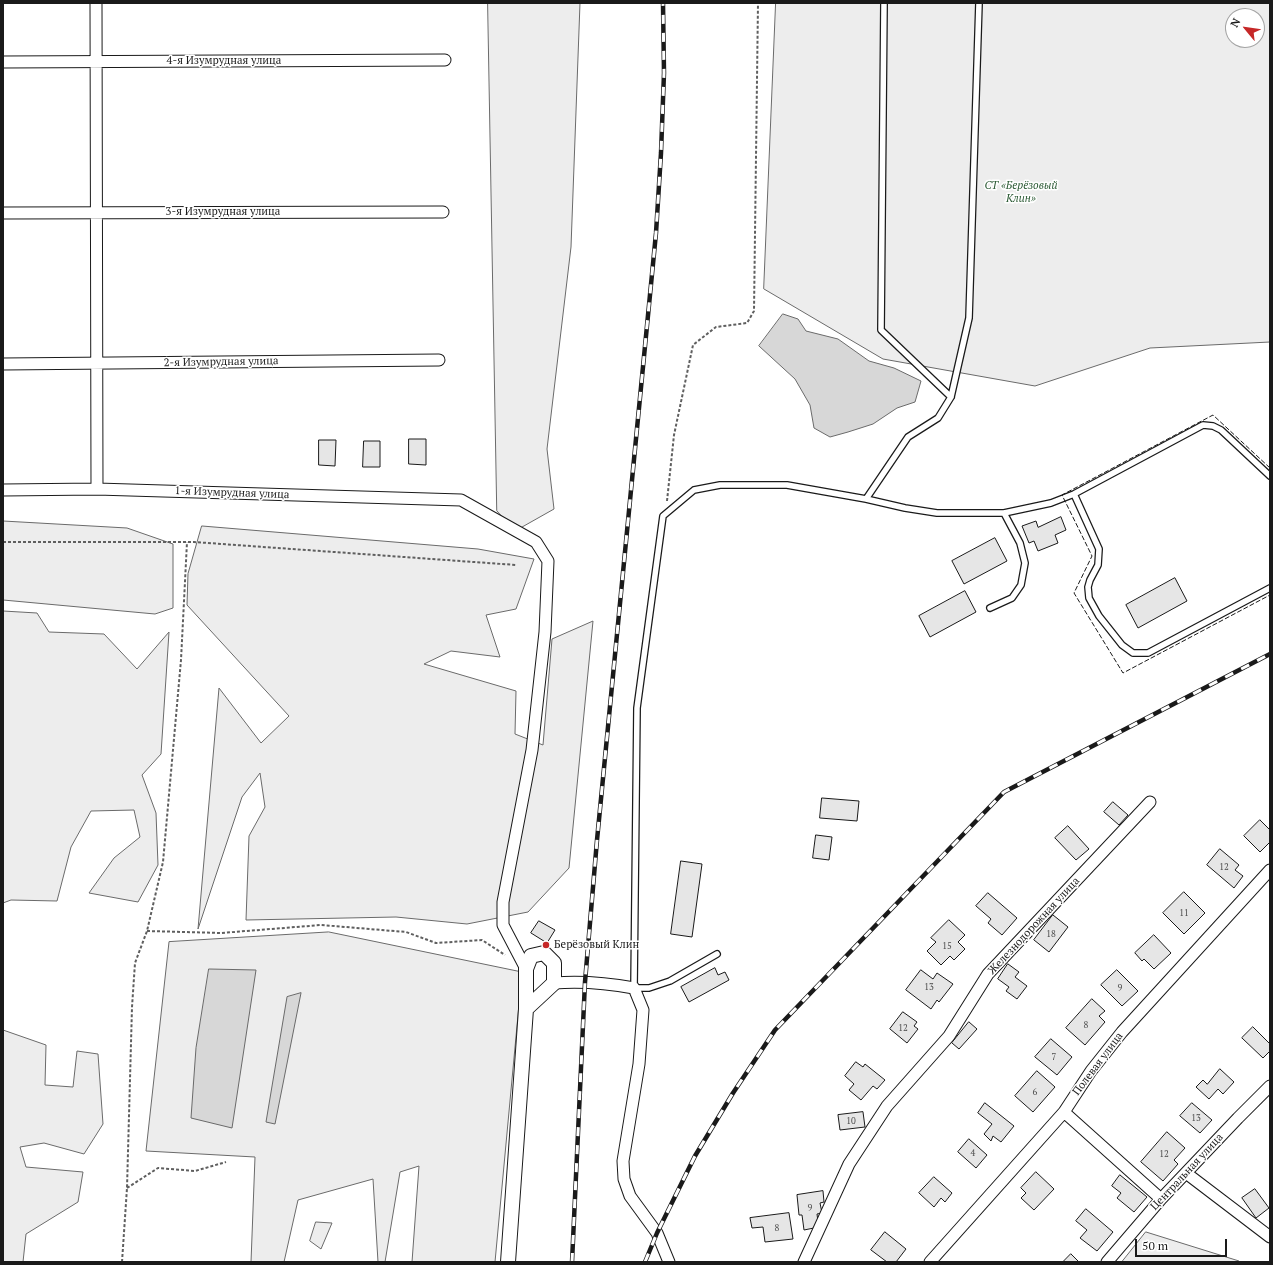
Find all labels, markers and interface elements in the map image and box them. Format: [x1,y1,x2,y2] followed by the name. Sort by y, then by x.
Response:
[1225,8,1265,48] north arrow
[1227,16,1244,30] text: N
[167,54,281,68] street label: 4-я Изумрудная улица
[985,179,1057,205] park label: СТ «Берёзовый Клин»
[166,205,280,219] street label: 3-я Изумрудная улица
[163,354,279,370] street label: 2-я Изумрудная улица
[174,484,290,502] street label: 1-я Изумрудная улица
[1219,862,1229,872] house number: 12
[985,875,1083,977] street label: Железнодорожная улица
[1179,908,1189,918] house number: 11
[1046,929,1056,939] house number: 18
[554,938,639,952] place label: Берёзовый Клин
[541,940,551,950] marker: Берёзовый Клин
[942,941,952,951] house number: 15
[924,982,934,992] house number: 13
[1118,983,1122,993] house number: 9
[1084,1020,1088,1030] house number: 8
[898,1023,908,1033] house number: 12
[1070,1030,1126,1098] street label: Полевая улица
[1052,1052,1056,1062] house number: 7
[1033,1087,1037,1097] house number: 6
[1191,1113,1201,1123] house number: 13
[846,1116,856,1126] house number: 10
[1148,1131,1226,1213] street label: Центральная улица
[971,1148,975,1158] house number: 4
[1159,1149,1169,1159] house number: 12
[808,1203,812,1213] house number: 9
[775,1223,779,1233] house number: 8
[1137,1231,1229,1257] scale bar
[1142,1238,1168,1253] text: 50 m

